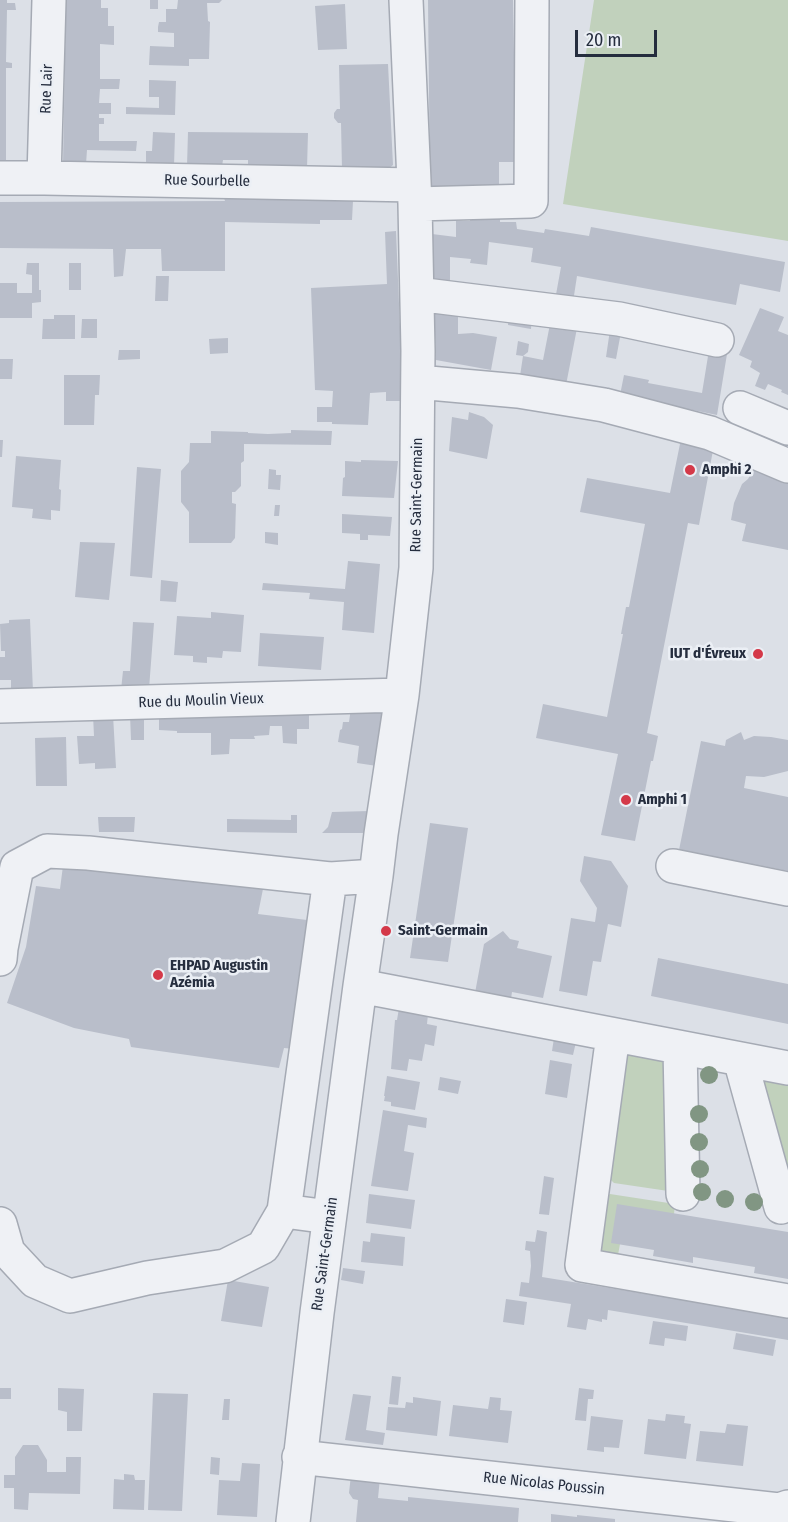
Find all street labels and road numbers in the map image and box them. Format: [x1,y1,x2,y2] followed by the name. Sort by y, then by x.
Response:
[37,64,57,114] street label: Rue Lair
[164,171,250,191] street label: Rue Sourbelle
[407,437,427,553] street label: Rue Saint-Germain
[138,690,264,712] street label: Rue du Moulin Vieux
[308,1196,342,1312] street label: Rue Saint-Germain
[482,1469,606,1499] street label: Rue Nicolas Poussin

